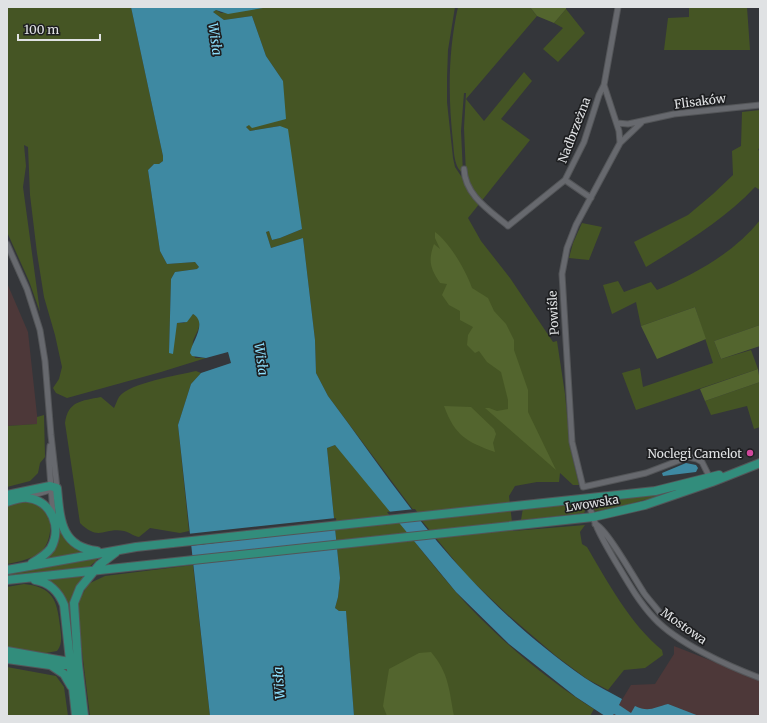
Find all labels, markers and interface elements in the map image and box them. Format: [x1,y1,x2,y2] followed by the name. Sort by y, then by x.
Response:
[18,16,100,42] scale bar
[24,22,59,37] text: 100 m
[204,22,226,56] water label: Wisła
[673,90,728,112] street label: Flisaków
[555,95,594,165] street label: Nadbrzeżna
[544,290,562,336] street label: Powiśle
[250,342,272,376] water label: Wisła
[648,446,742,461] place label: Noclegi Camelot
[745,448,755,458] marker: Noclegi Camelot
[564,491,620,515] street label: Lwowska
[658,605,710,648] street label: Mostowa
[269,666,289,700] water label: Wisła

